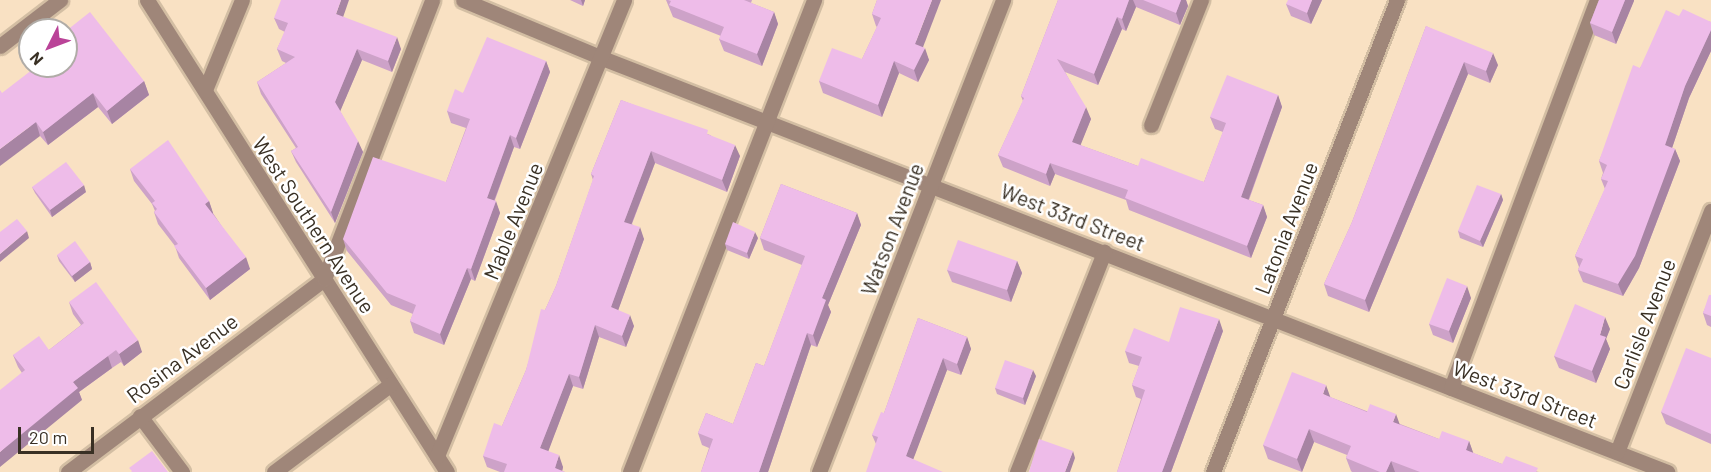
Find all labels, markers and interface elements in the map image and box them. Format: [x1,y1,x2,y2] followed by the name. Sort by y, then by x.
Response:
[18,18,78,78] north arrow
[25,49,46,69] text: N
[248,132,380,318] street label: West Southern Avenue
[1249,158,1323,298] street label: Latonia Avenue
[478,159,548,283] street label: Mable Avenue
[855,159,929,299] street label: Watson Avenue
[997,178,1149,256] street label: West 33rd Street
[1607,255,1681,393] street label: Carlisle Avenue
[121,308,243,408] street label: Rosina Avenue
[1449,355,1601,433] street label: West 33rd Street
[21,415,98,453] scale bar
[29,426,67,448] text: 20 m

